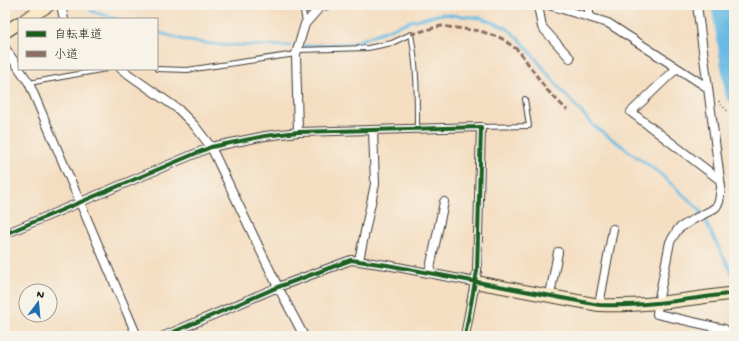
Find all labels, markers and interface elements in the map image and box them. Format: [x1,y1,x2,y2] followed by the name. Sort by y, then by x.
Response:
[18,18,158,70] legend
[54,28,102,43] text: 自転車道
[54,48,78,63] text: 小道
[18,283,58,323] north arrow
[35,289,45,302] text: N

